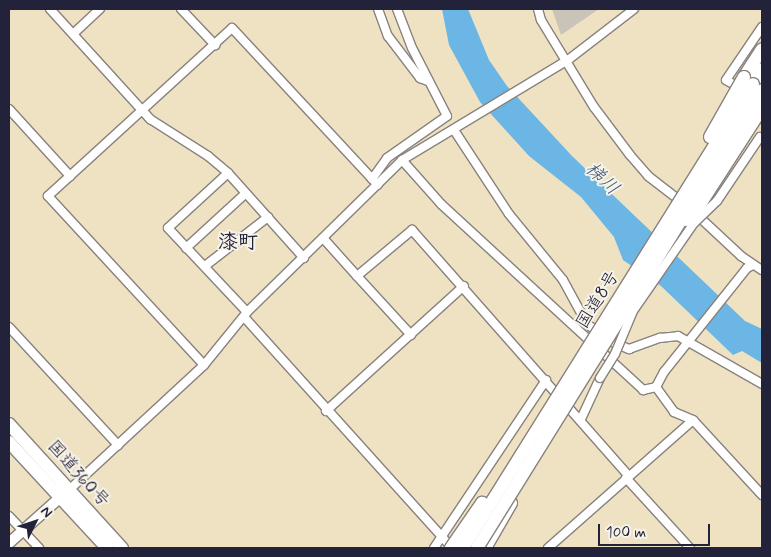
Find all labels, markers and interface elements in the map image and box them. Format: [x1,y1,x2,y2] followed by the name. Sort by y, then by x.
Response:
[580,158,624,200] water label: 梯川
[218,230,258,254] district label: 漆町
[572,267,624,333] street label: 国道8号
[42,436,114,512] street label: 国道360号
[10,497,60,547] north arrow
[36,503,56,522] text: N
[601,514,714,546] scale bar
[606,523,646,543] text: 100 m

